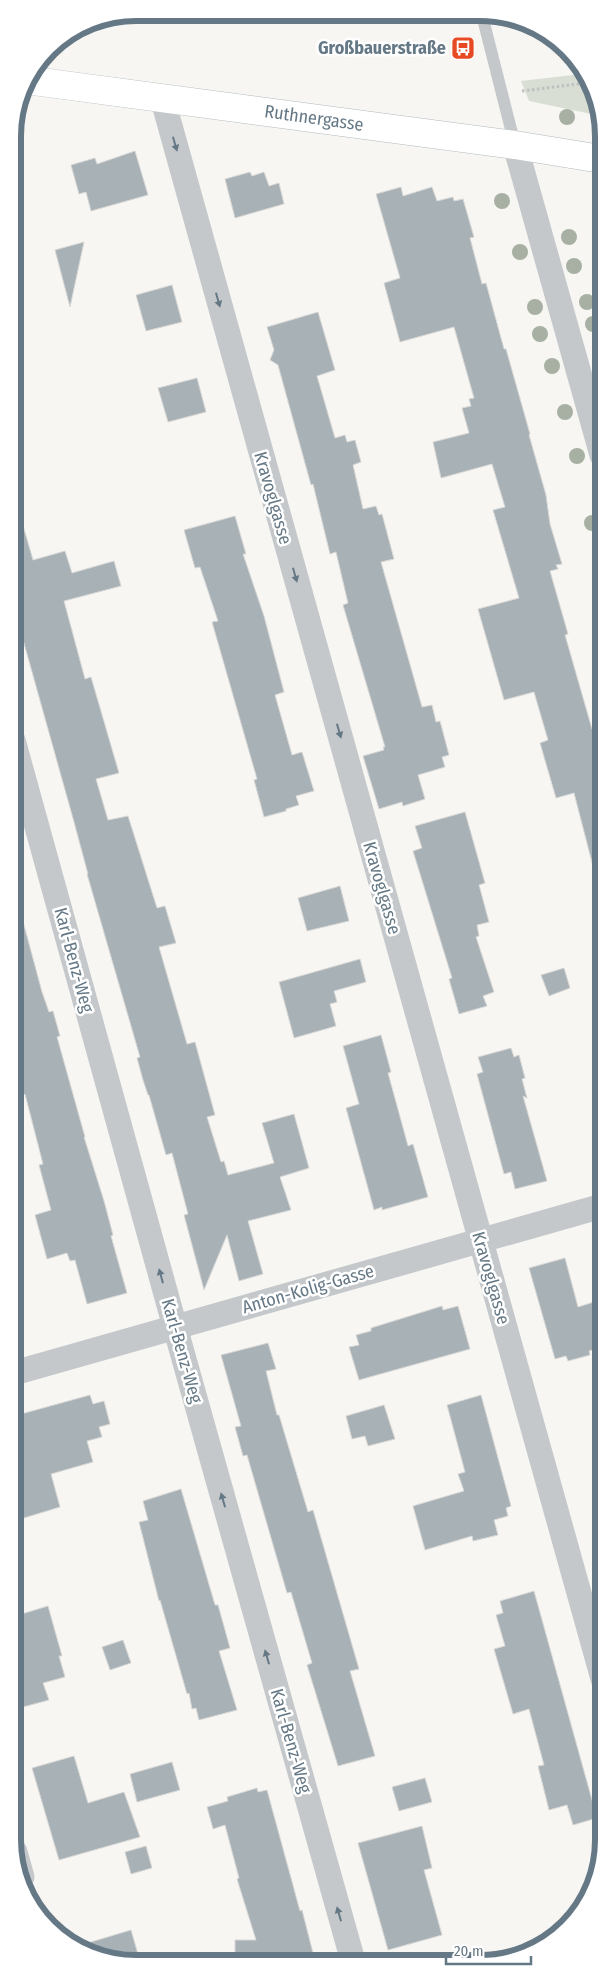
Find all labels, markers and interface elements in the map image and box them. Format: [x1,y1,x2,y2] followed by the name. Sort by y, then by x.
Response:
[450,35,476,61] bus stop icon: Großbauerstraße
[318,37,446,59] place label: Großbauerstraße
[263,100,365,136] street label: Ruthnergasse
[171,136,179,151] one-way arrow
[215,293,223,308] one-way arrow
[249,449,297,547] street label: Kravoglgasse
[291,567,299,582] one-way arrow
[335,724,343,739] one-way arrow
[358,839,406,937] street label: Kravoglgasse
[49,905,99,1015] street label: Karl-Benz-Weg
[467,1229,515,1327] street label: Kravoglgasse
[239,1260,377,1318] street label: Anton-Kolig-Gasse
[157,1269,165,1284] one-way arrow
[157,1296,208,1406] street label: Karl-Benz-Weg
[219,1493,227,1508] one-way arrow
[263,1649,271,1664] one-way arrow
[266,1686,317,1796] street label: Karl-Benz-Weg
[335,1907,343,1922] one-way arrow
[446,1934,531,1966] scale bar
[454,1942,484,1960] text: 20 m

